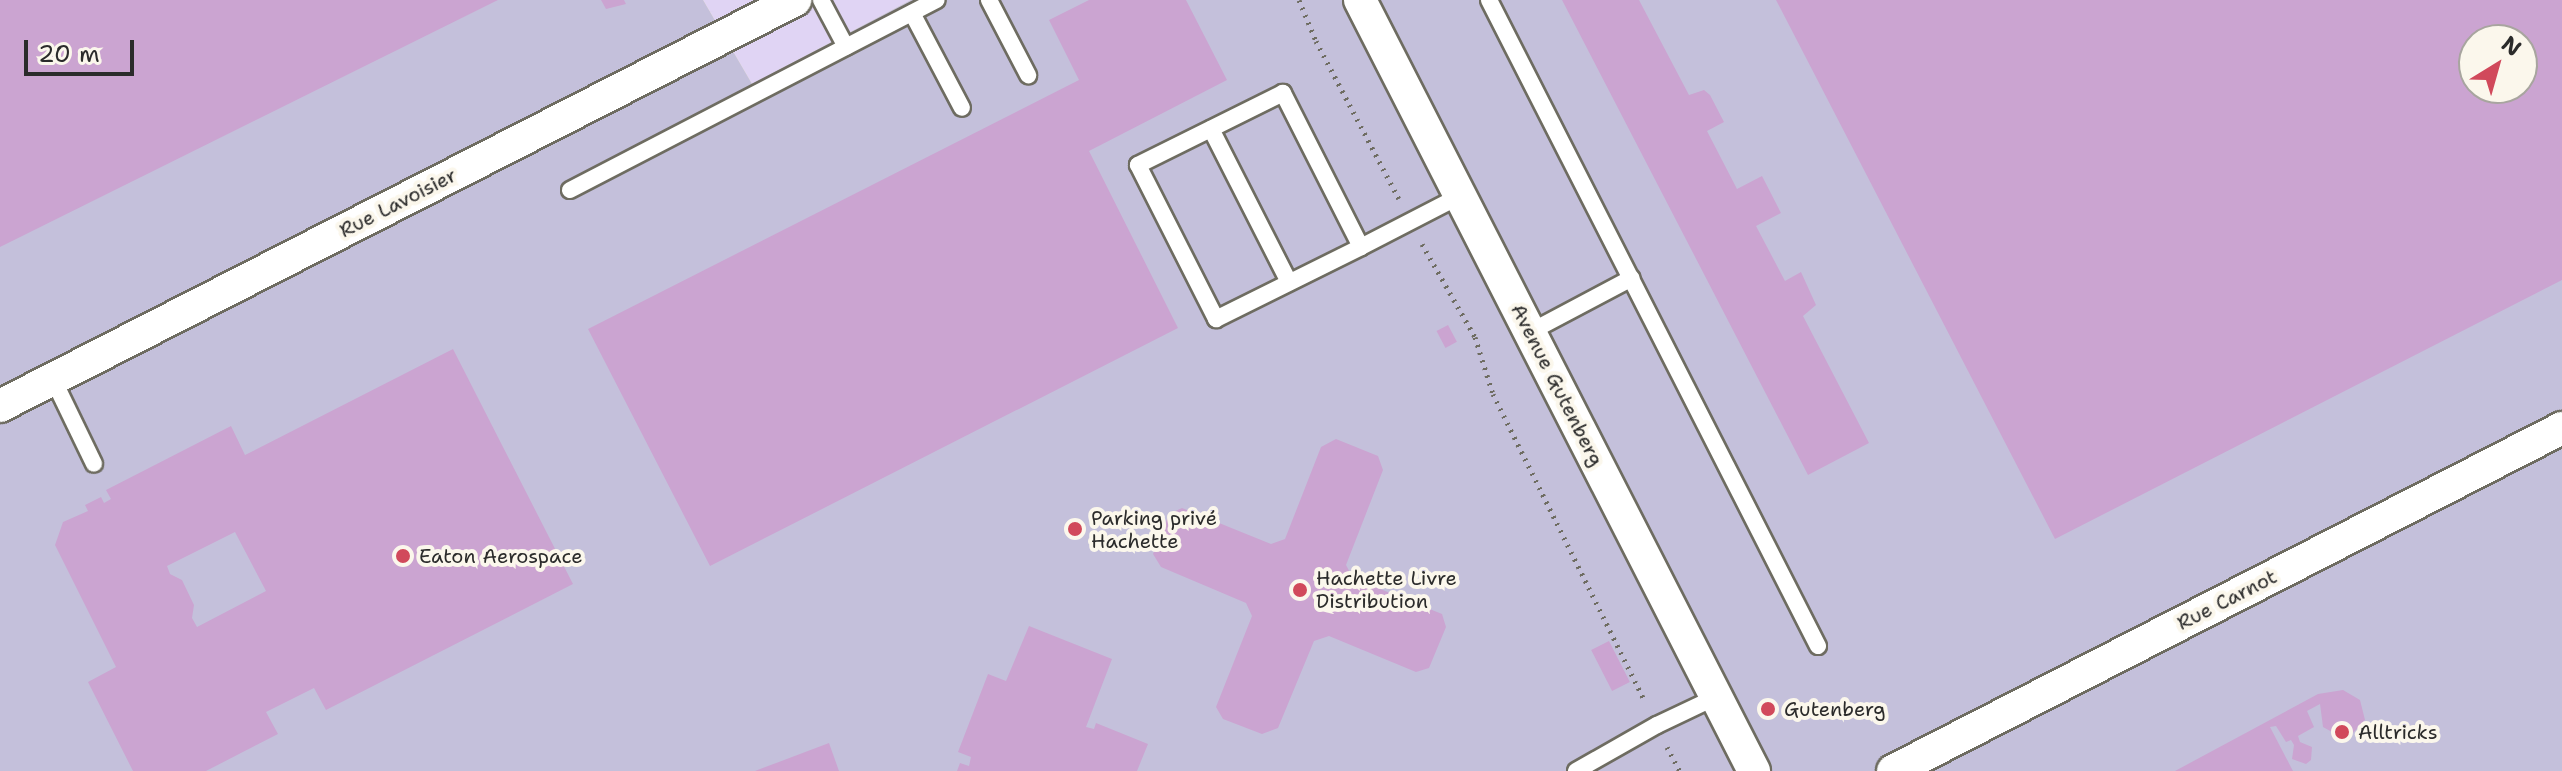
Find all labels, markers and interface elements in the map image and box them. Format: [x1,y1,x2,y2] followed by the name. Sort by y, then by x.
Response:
[28,24,138,74] scale bar
[2458,24,2538,104] north arrow
[2496,29,2527,63] text: N
[38,38,100,70] text: 20 m
[335,163,461,243] street label: Rue Lavoisier
[1506,300,1608,470] street label: Avenue Gutenberg
[1091,506,1217,553] place label: Parking privé Hachette
[1066,520,1084,538] marker: Parking privé Hachette
[419,544,582,568] place label: Eaton Aerospace
[394,547,412,565] marker: Eaton Aerospace
[2173,565,2281,635] street label: Rue Carnot
[1316,566,1457,613] place label: Hachette Livre Distribution
[1291,581,1309,599] marker: Hachette Livre Distribution
[1784,697,1886,721] place label: Gutenberg
[1759,700,1777,718] marker: Gutenberg
[2358,720,2438,744] place label: Alltricks
[2333,723,2351,741] marker: Alltricks

